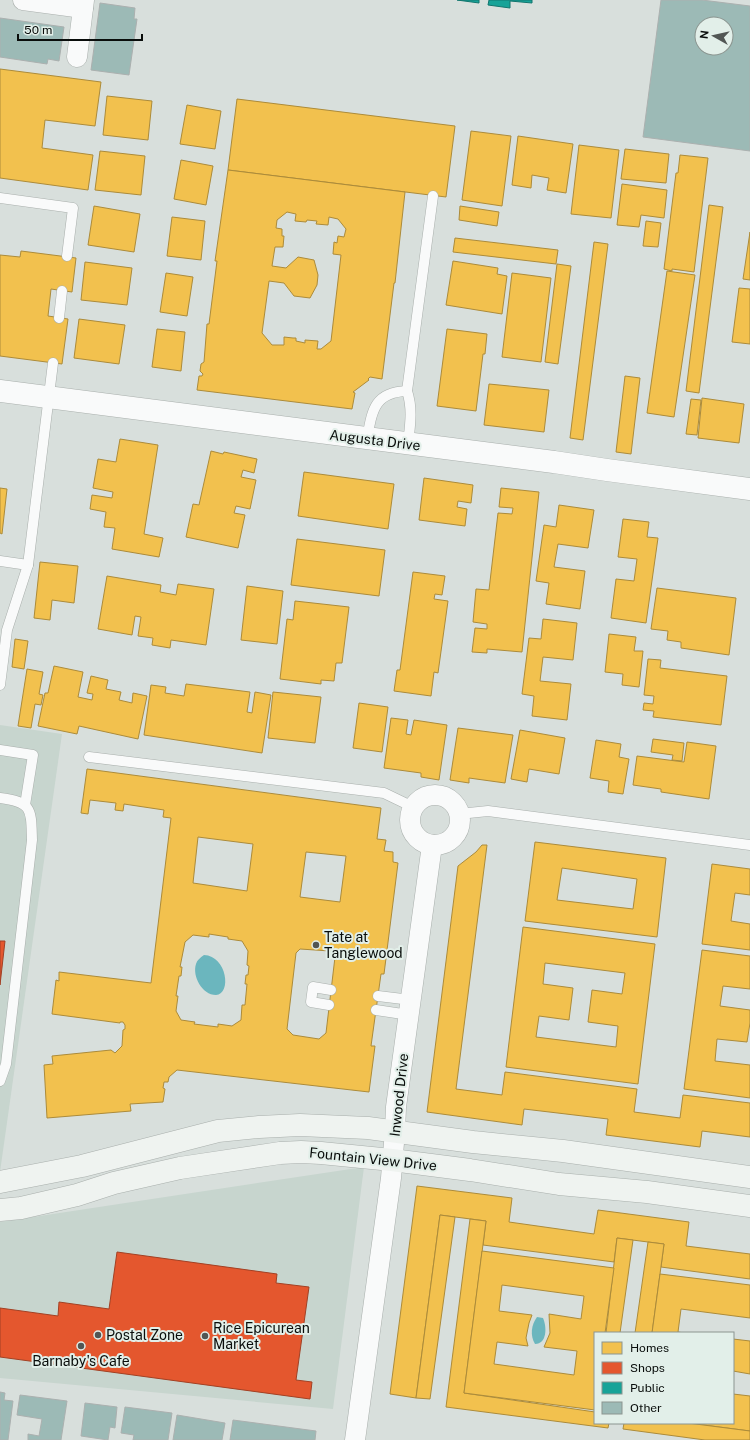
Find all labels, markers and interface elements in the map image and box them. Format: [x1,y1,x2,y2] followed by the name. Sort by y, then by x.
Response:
[18,16,142,42] scale bar
[694,16,734,56] north arrow
[24,23,52,37] text: 50 m
[698,30,711,40] text: N
[329,426,421,454] street label: Augusta Drive
[324,929,403,961] place label: Tate at Tanglewood
[311,940,321,950] marker: Tate at Tanglewood
[387,1052,411,1137] street label: Inwood Drive
[308,1144,438,1174] street label: Fountain View Drive
[213,1320,310,1352] place label: Rice Epicurean Market
[106,1327,183,1343] place label: Postal Zone
[93,1330,103,1340] marker: Postal Zone
[200,1331,210,1341] marker: Rice Epicurean Market
[594,1332,734,1424] legend
[76,1341,86,1351] marker: Barnaby's Cafe
[630,1341,669,1355] text: Homes
[32,1353,130,1369] place label: Barnaby's Cafe
[630,1361,665,1375] text: Shops
[630,1381,665,1395] text: Public
[630,1401,662,1415] text: Other

